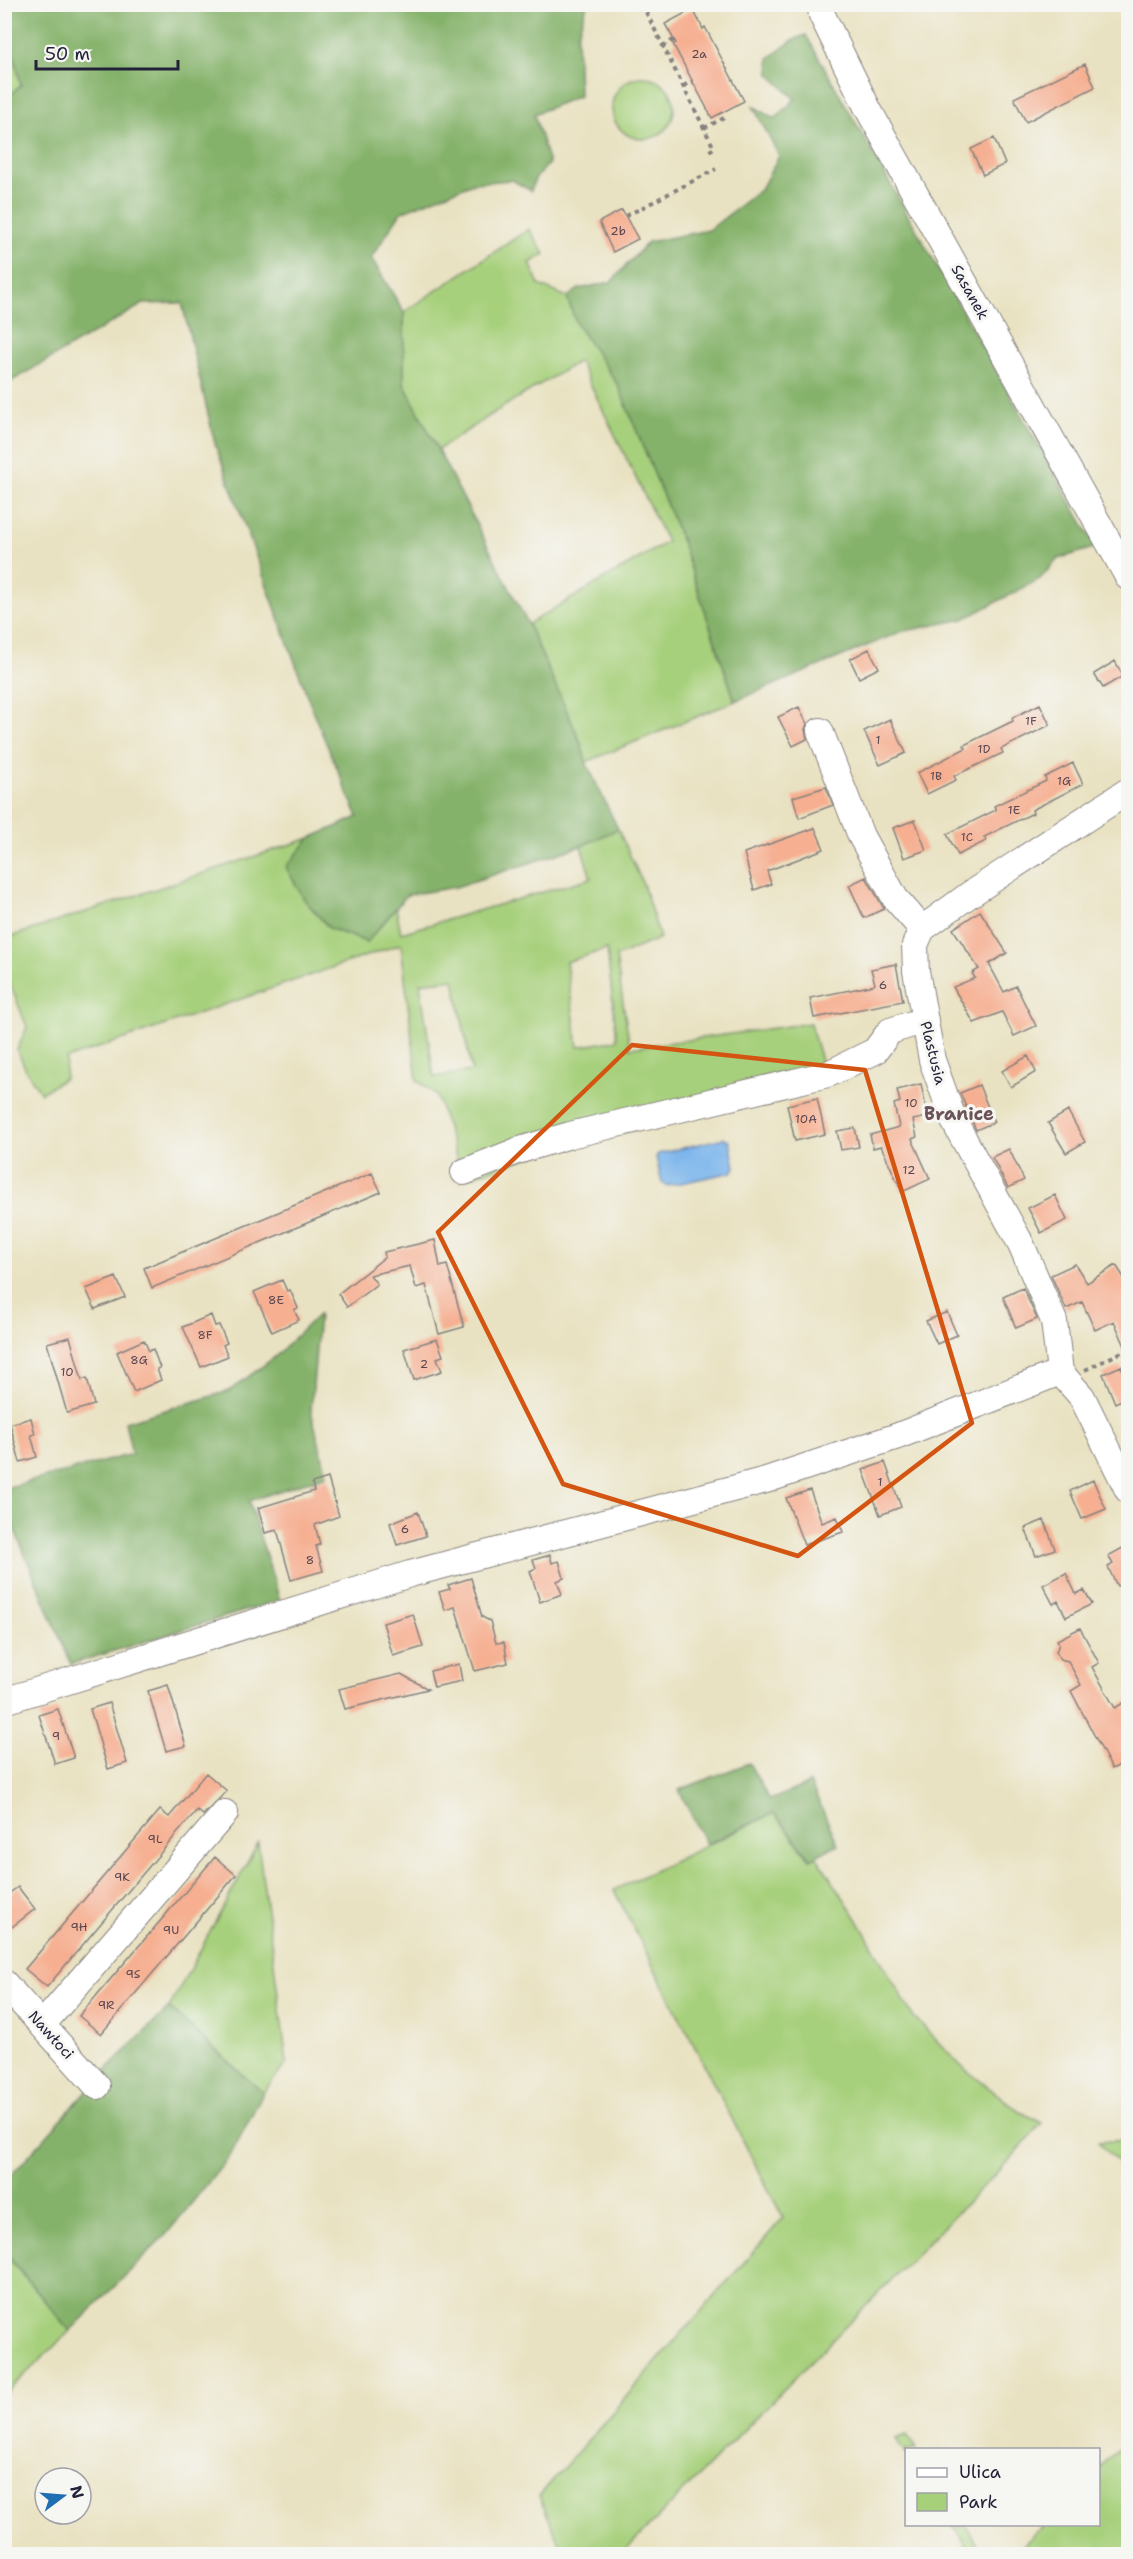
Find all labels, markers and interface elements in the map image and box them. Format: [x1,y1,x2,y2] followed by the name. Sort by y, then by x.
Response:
[36,33,178,71] scale bar
[45,42,90,66] text: 50 m
[691,46,707,62] house number: 2a
[610,223,626,239] house number: 2b
[947,261,993,323] street label: Sasanek
[1025,713,1037,729] house number: 1F
[875,732,881,748] house number: 1
[978,741,991,757] house number: 1D
[930,768,942,784] house number: 1B
[1057,773,1071,789] house number: 1G
[1008,802,1020,818] house number: 1E
[961,829,973,845] house number: 1C
[879,977,887,993] house number: 6
[915,1019,951,1088] street label: Plastusia
[904,1095,918,1111] house number: 10
[924,1102,994,1126] district label: Branice
[795,1111,817,1127] house number: 10A
[903,1162,915,1178] house number: 12
[268,1292,284,1308] house number: 8E
[197,1327,213,1343] house number: 8F
[130,1352,148,1368] house number: 8G
[420,1356,428,1372] house number: 2
[60,1364,74,1380] house number: 10
[877,1474,883,1490] house number: 1
[401,1521,409,1537] house number: 6
[306,1552,314,1568] house number: 8
[52,1728,60,1744] house number: 9
[147,1831,163,1847] house number: 9L
[114,1869,130,1885] house number: 9K
[70,1919,88,1935] house number: 9H
[163,1922,179,1938] house number: 9U
[125,1966,141,1982] house number: 9S
[98,1997,114,2013] house number: 9R
[24,2006,78,2064] street label: Nawłoci
[905,2448,1100,2526] legend
[959,2460,1001,2484] text: Ulica
[33,2466,93,2526] north arrow
[65,2483,89,2501] text: N
[959,2490,998,2514] text: Park

